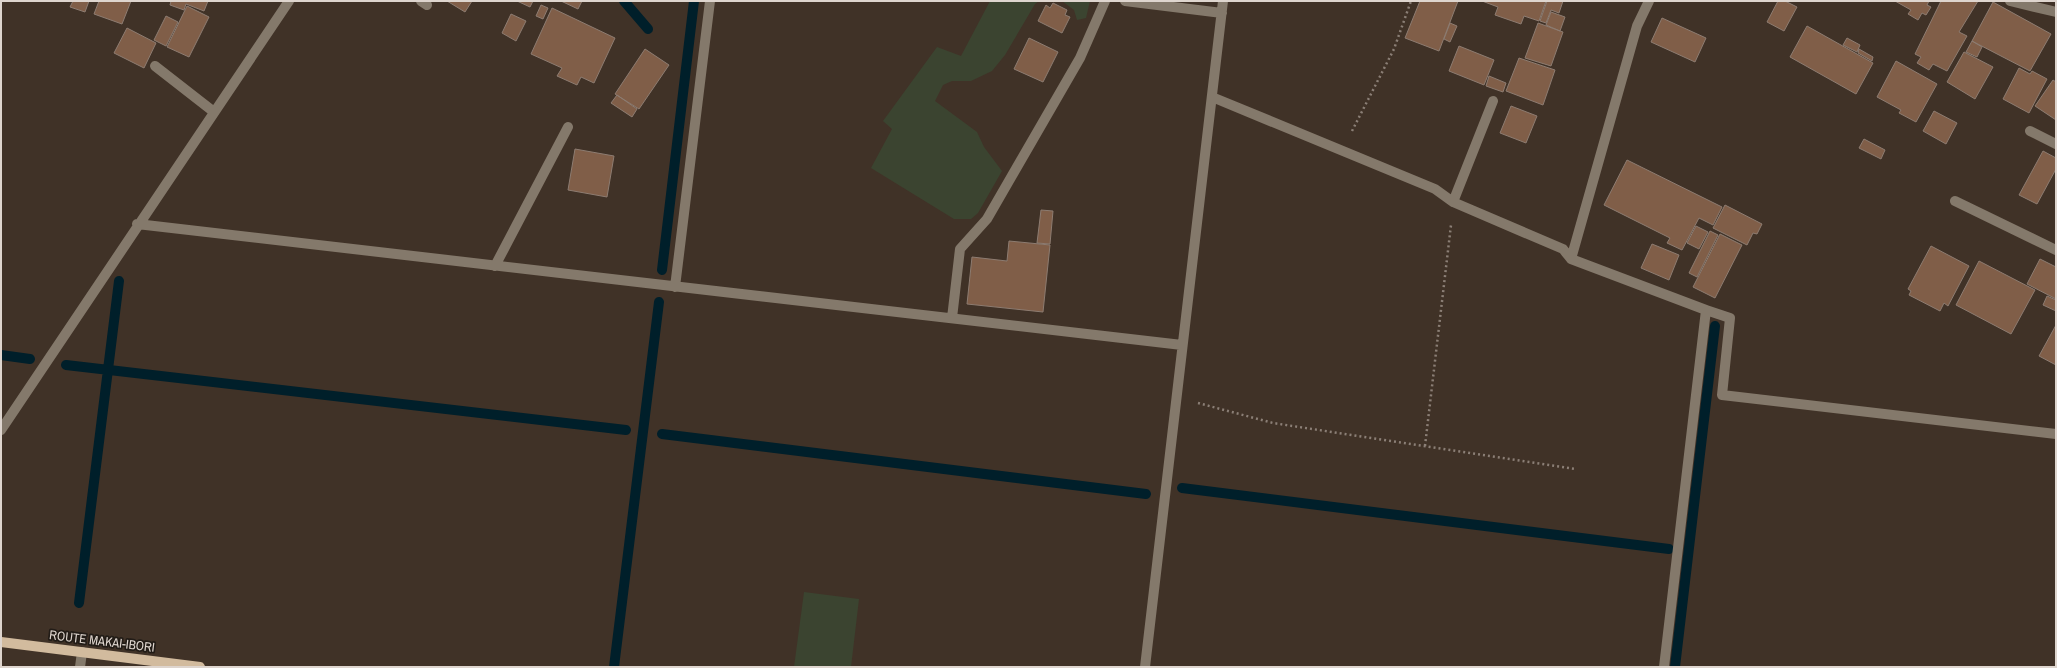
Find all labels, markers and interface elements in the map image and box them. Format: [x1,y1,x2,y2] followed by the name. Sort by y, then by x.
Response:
[48,626,156,656] street label: ROUTE MAKAI-IBORI

